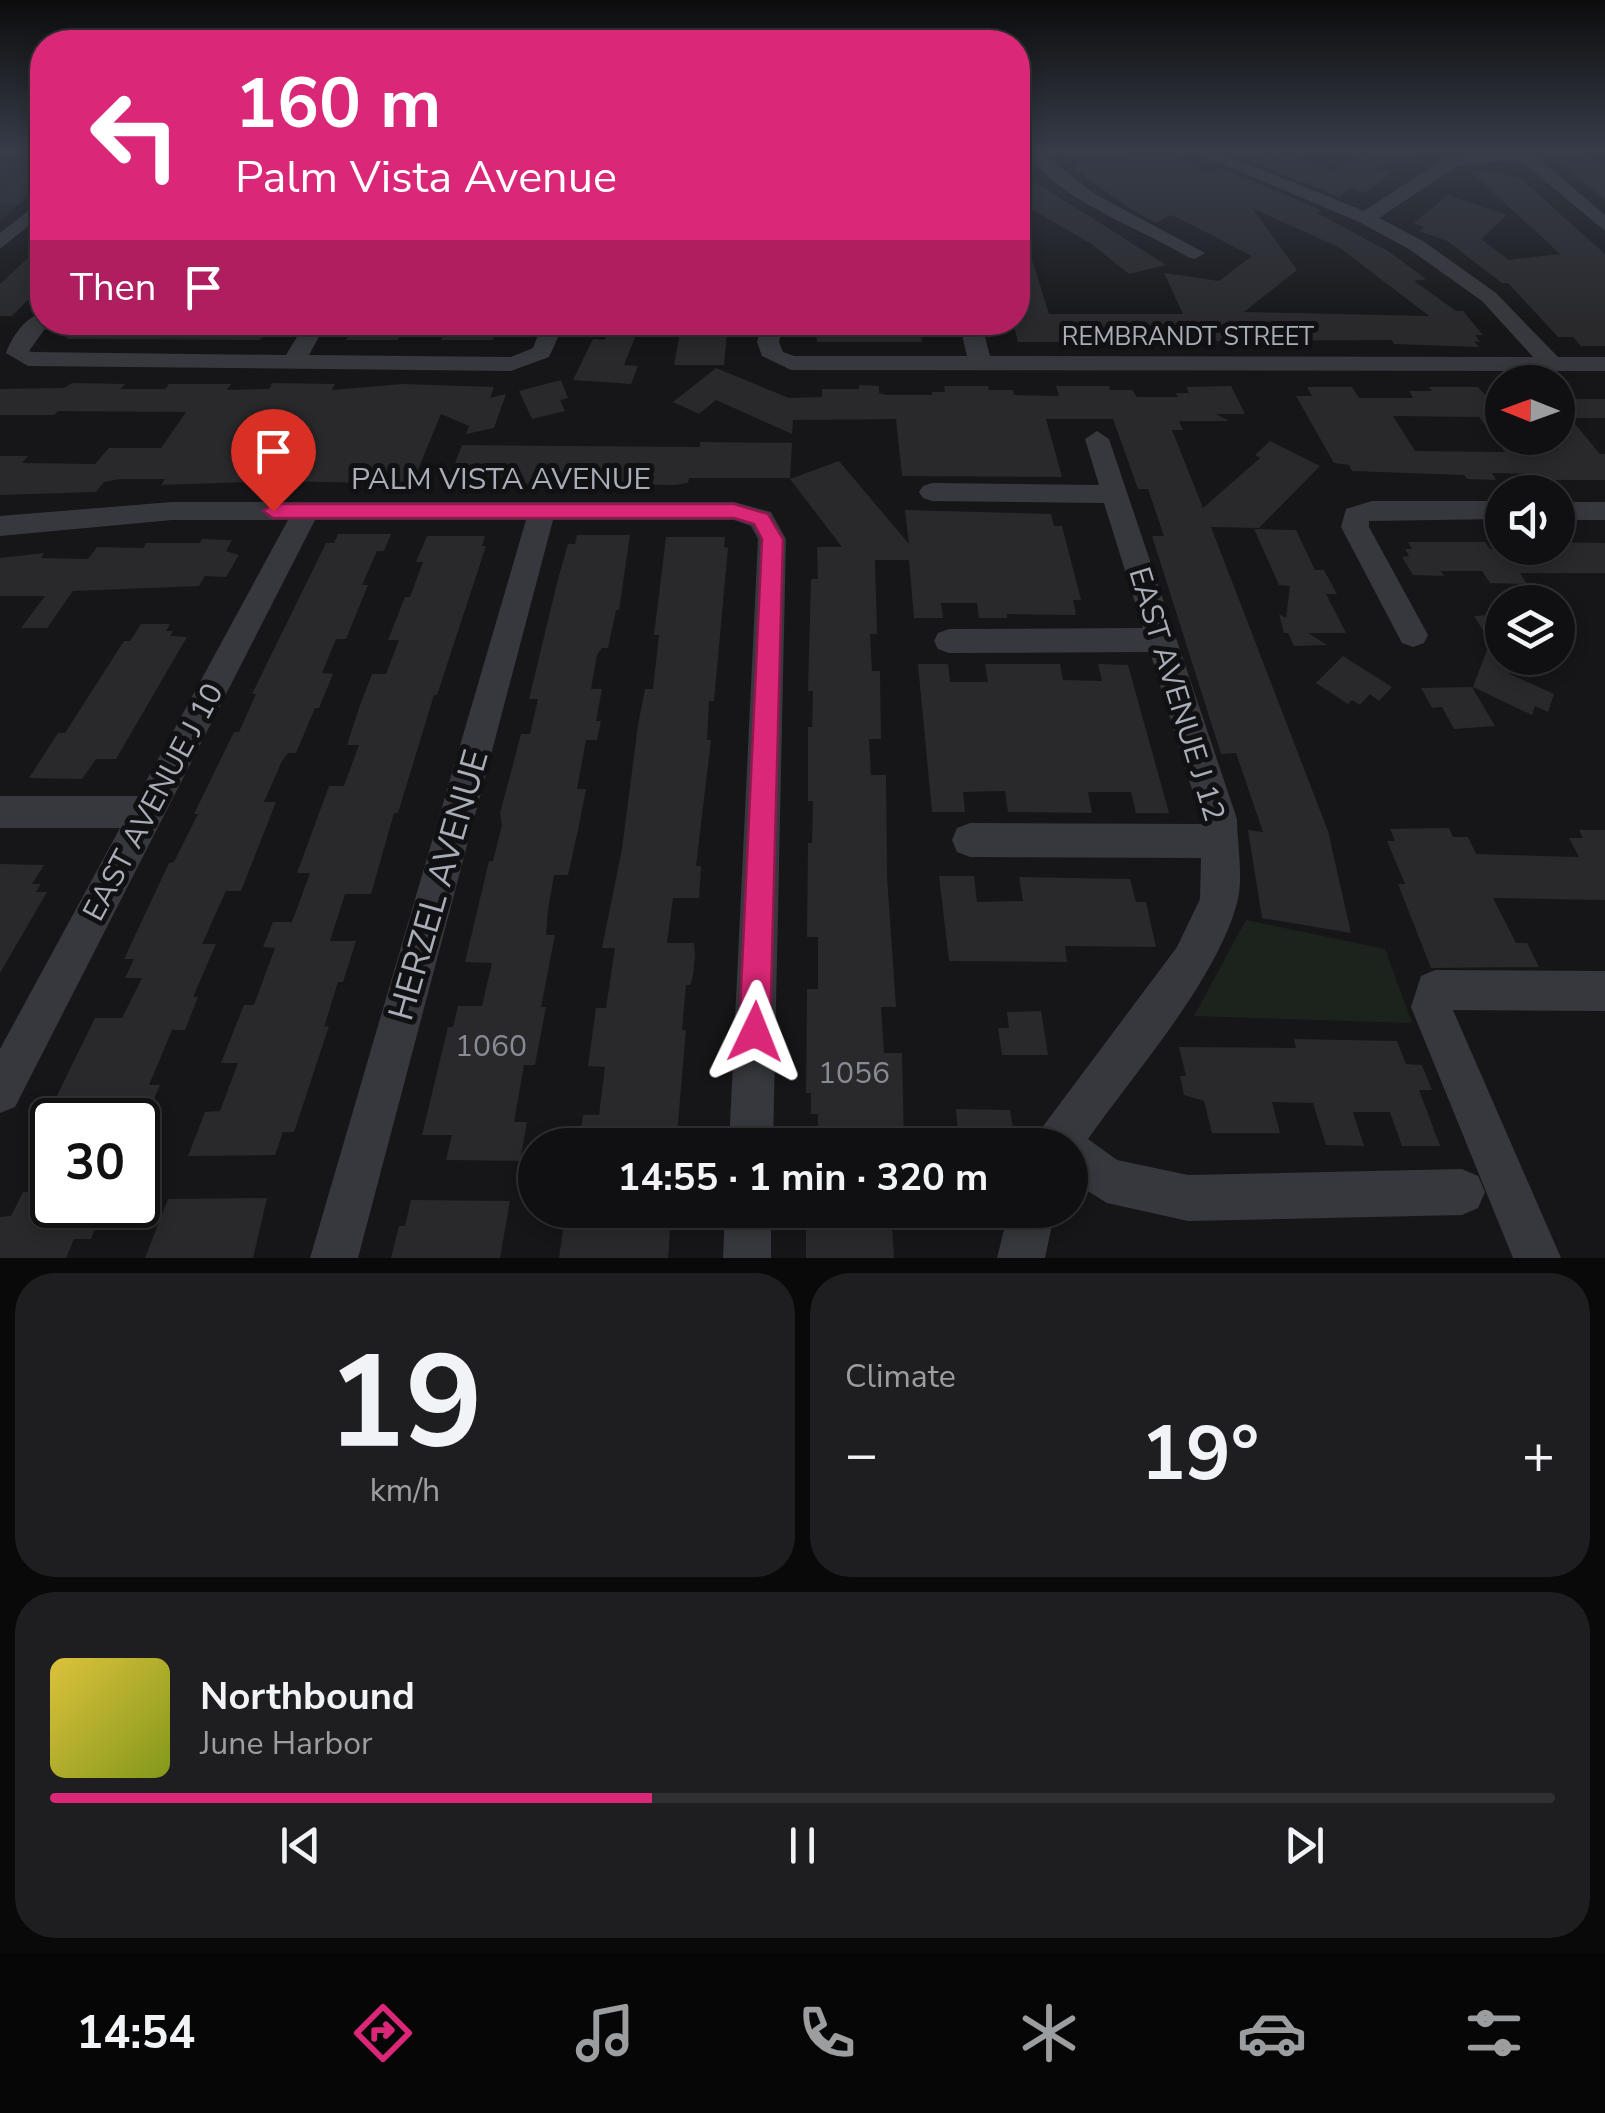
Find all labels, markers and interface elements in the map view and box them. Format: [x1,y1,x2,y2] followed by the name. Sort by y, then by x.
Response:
[235,56,441,152] text: 160 m
[70,70,200,200] icon: left
[235,147,617,208] text: Palm Vista Avenue
[176,260,231,315] icon: arrive
[70,262,156,313] text: Then
[1062,320,1314,354] street label: REMBRANDT STREET
[1485,365,1575,455] north arrow
[1485,365,1575,675] map controls
[231,409,316,512] pin
[246,424,301,479] icon: arrive
[351,459,651,500] street label: PALM VISTA AVENUE
[1485,475,1575,565] button: sound
[1118,562,1235,826] street label: EAST AVENUE J 12
[1485,585,1575,675] button: layers
[73,676,233,928] street label: EAST AVENUE J 10
[377,744,500,1026] street label: HERZEL AVENUE
[703,980,807,1084] position arrow
[455,1026,527,1067] house number: 1060
[818,1053,890,1094] house number: 1056
[30,1098,160,1228] speed limit sign: 30
[618,1152,988,1203] text: 14:55 · 1 min · 320 m
[327,1315,483,1492] text: 19
[845,1355,956,1398] text: Climate
[1141,1403,1259,1505] text: 19°
[845,1417,878,1492] text: −
[1522,1417,1555,1492] text: +
[370,1469,440,1512] text: km/h
[200,1671,415,1722] text: Northbound
[200,1722,372,1765] text: June Harbor
[273,1818,328,1873] icon: previous
[775,1818,830,1873] icon: pause
[1277,1818,1332,1873] icon: next
[348,1998,418,2068] icon: directions
[570,1998,640,2068] icon: music
[792,1998,862,2068] icon: phone
[1014,1998,1084,2068] icon: climate
[1237,1998,1307,2068] icon: car
[1459,1998,1529,2068] icon: filters
[76,2003,195,2064] text: 14:54

